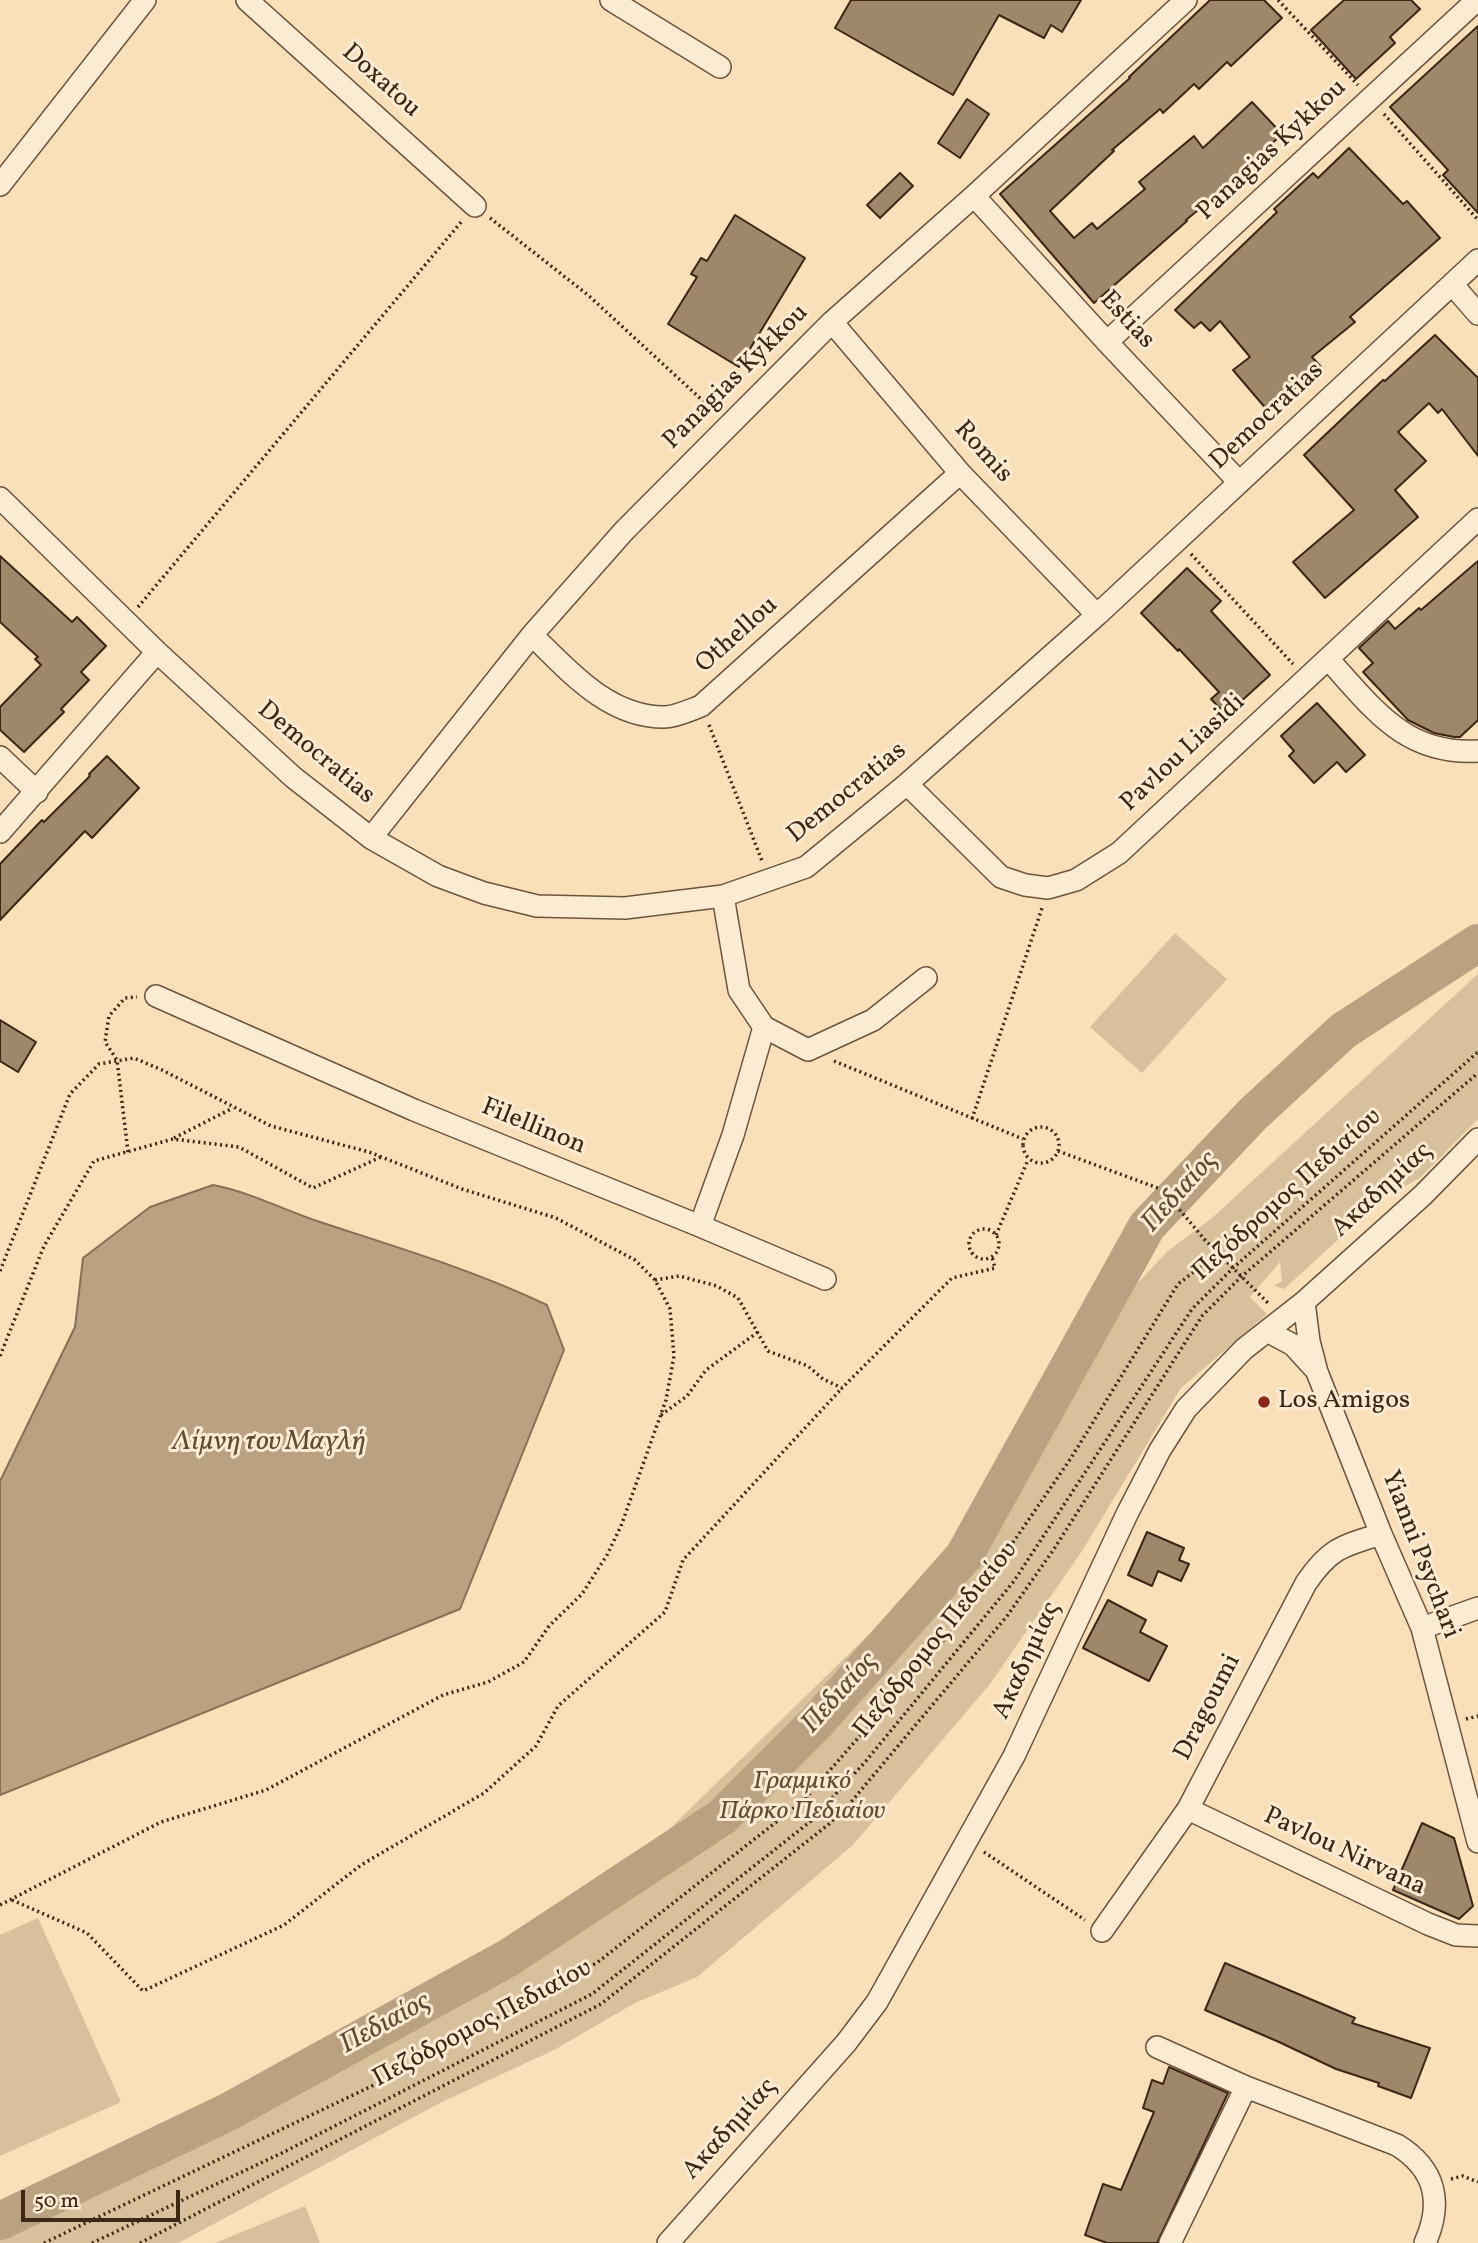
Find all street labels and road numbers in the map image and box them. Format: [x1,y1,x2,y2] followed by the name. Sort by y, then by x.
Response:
[334,38,426,126] street label: Doxatou
[1192,74,1354,228] street label: Panagias Kykkou
[1091,286,1161,356] street label: Estias
[658,299,816,457] street label: Panagias Kykkou
[1205,356,1331,478] street label: Democratias
[946,415,1018,491] street label: Romis
[690,591,786,681] street label: Othellou
[1115,688,1253,820] street label: Pavlou Liasidi
[250,696,380,812] street label: Democratias
[782,736,914,852] street label: Democratias
[476,1093,590,1163] street label: Filellinon
[1187,1103,1389,1289] street label: Πεζόδρομος Πεδιαίου
[1326,1137,1440,1245] street label: Ακαδημίας
[1373,1467,1465,1643] street label: Yianni Psychari
[848,1536,1026,1746] street label: Πεζόδρομος Πεδιαίου
[987,1597,1069,1725] street label: Ακαδημίας
[1169,1649,1249,1767] street label: Dragoumi
[1258,1802,1430,1904] street label: Pavlou Nirvana
[368,1954,598,2096] street label: Πεζόδρομος Πεδιαίου
[677,2073,785,2187] street label: Ακαδημίας

